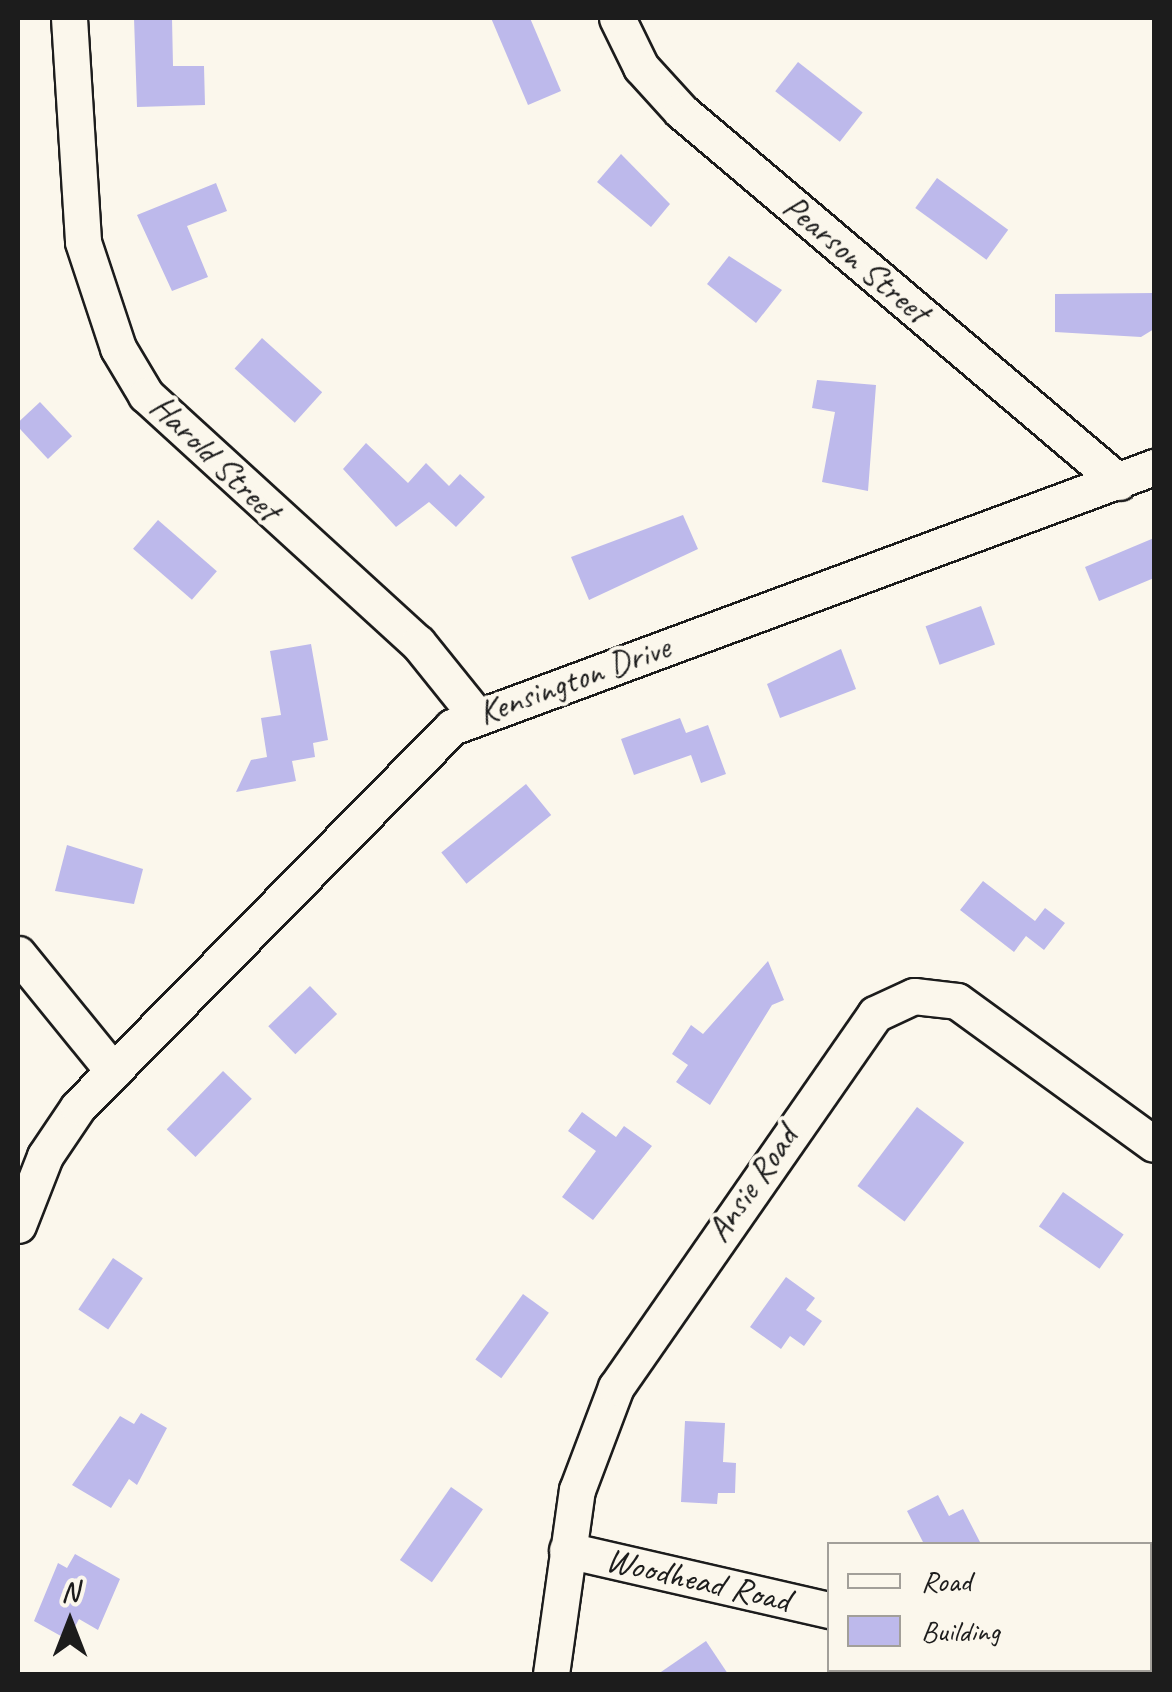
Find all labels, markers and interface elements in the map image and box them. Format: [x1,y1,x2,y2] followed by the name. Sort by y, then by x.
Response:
[774,186,938,332] street label: Pearson Street
[141,386,289,530] street label: Harold Street
[472,626,676,734] street label: Kensington Drive
[698,1119,806,1249] street label: Ansie Road
[602,1539,794,1621] street label: Woodhead Road
[827,1542,1152,1672] legend
[921,1562,971,1600] text: Road
[20,1572,120,1672] north arrow
[61,1574,79,1609] text: N
[921,1612,1000,1650] text: Building

